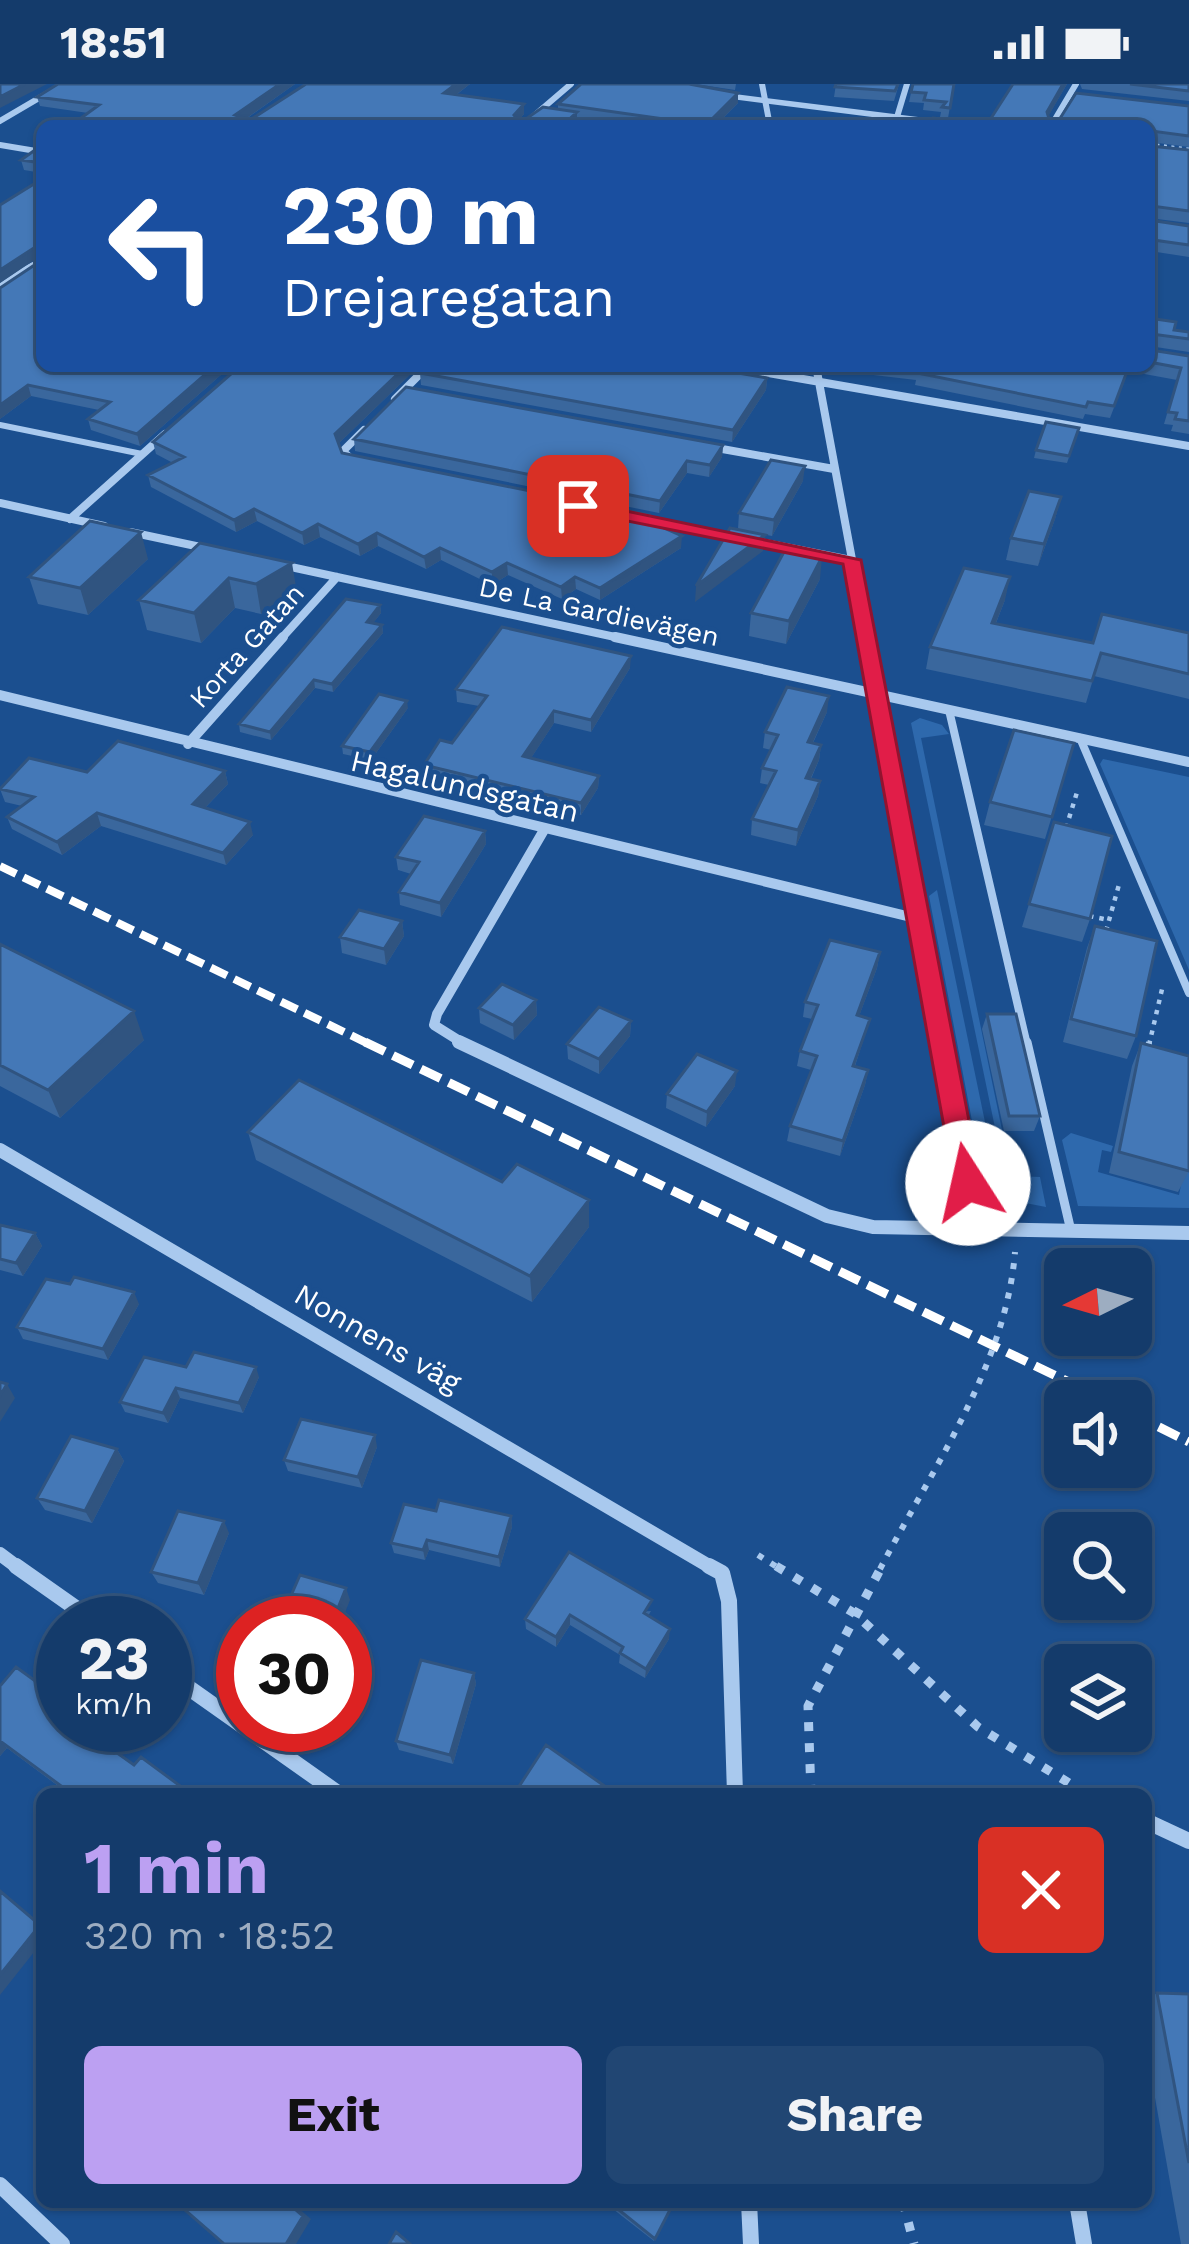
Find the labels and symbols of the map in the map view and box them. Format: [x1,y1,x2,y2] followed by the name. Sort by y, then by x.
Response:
[527,455,629,557] pin
[476,571,722,653] street label: De La Gardievägen
[183,577,311,715] street label: Korta Gatan
[347,743,583,829] street label: Hagalundsgatan
[905,1120,1031,1246] position arrow
[1044,1248,1152,1356] north arrow
[289,1276,467,1400] street label: Nonnens väg
[216,1596,372,1752] speed limit sign: 30

